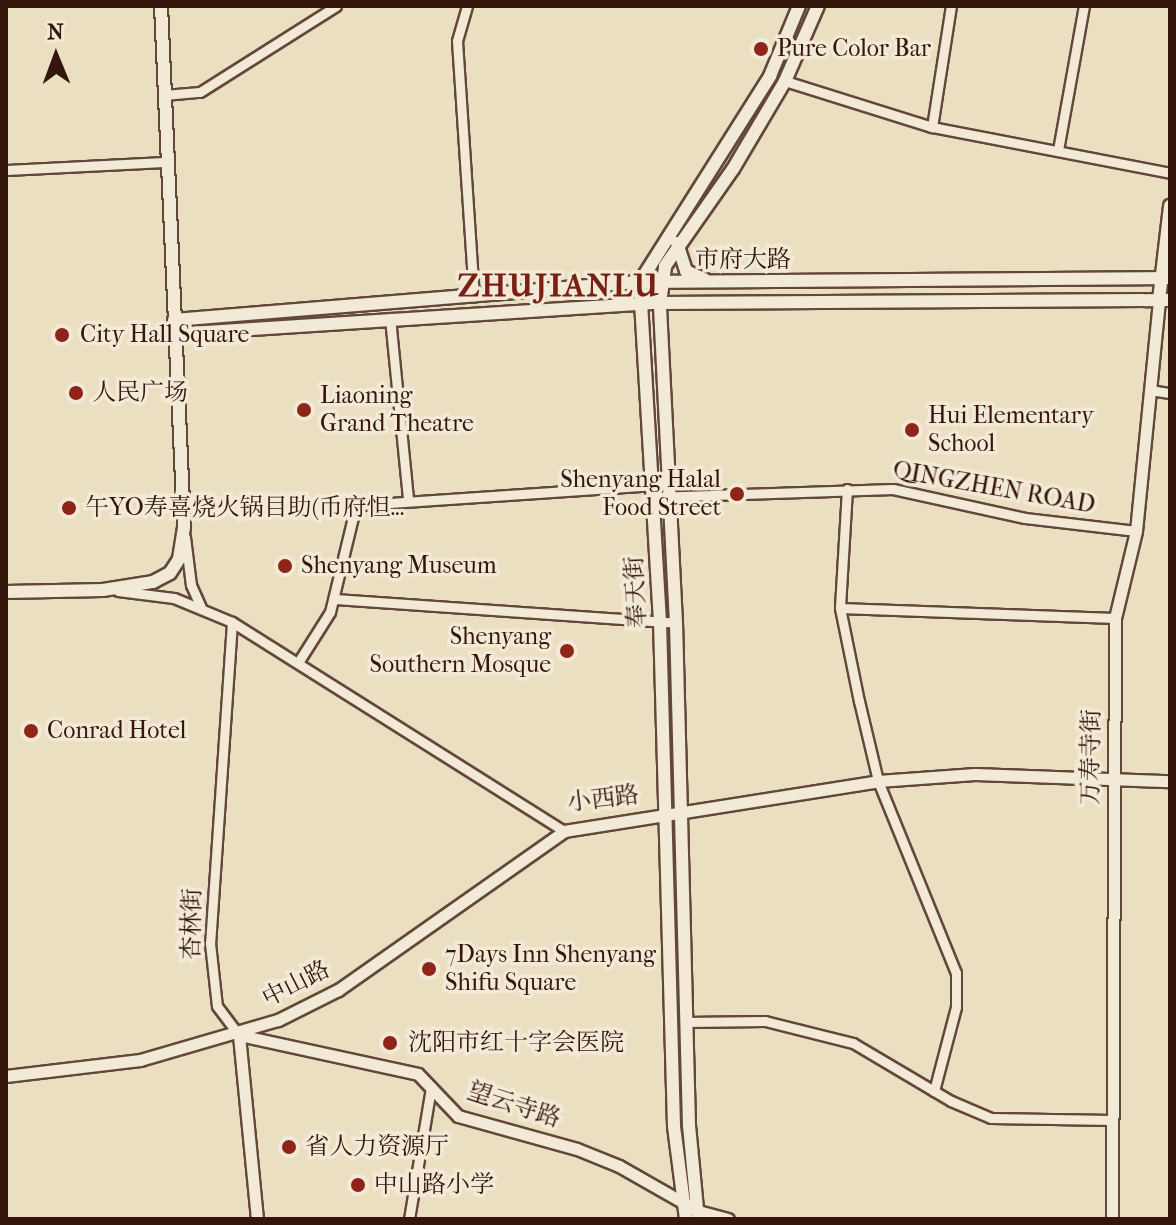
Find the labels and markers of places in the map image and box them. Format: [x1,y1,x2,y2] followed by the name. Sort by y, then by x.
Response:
[777,35,931,63] place label: Pure Color Bar
[752,40,770,58] marker: Pure Color Bar
[80,321,249,349] place label: City Hall Square
[51,324,73,346] marker: City Hall Square
[92,379,188,407] place label: 人民广场
[320,382,474,438] place label: Liaoning Grand Theatre
[67,384,85,402] marker: 人民广场
[295,401,313,419] marker: Liaoning Grand Theatre
[928,402,1094,458] place label: Hui Elementary School
[903,421,921,439] marker: Hui Elementary School
[560,466,721,522] place label: Shenyang Halal Food Street
[728,485,746,503] marker: Shenyang Halal Food Street
[85,494,404,522] place label: 午YO寿喜烧火锅目助(币府怛...
[60,499,78,517] marker: 午YO寿喜烧火锅目助(币府怛...
[301,552,497,580] place label: Shenyang Museum
[276,557,294,575] marker: Shenyang Museum
[370,623,551,679] place label: Shenyang Southern Mosque
[558,642,576,660] marker: Shenyang Southern Mosque
[47,717,186,745] place label: Conrad Hotel
[22,722,40,740] marker: Conrad Hotel
[445,941,656,997] place label: 7Days Inn Shenyang Shifu Square
[420,960,438,978] marker: 7Days Inn Shenyang Shifu Square
[408,1029,624,1057] place label: 沈阳市红十字会医院
[379,1032,401,1054] marker: 沈阳市红十字会医院
[305,1133,449,1161] place label: 省人力资源厅
[280,1138,298,1156] marker: 省人力资源厅
[374,1171,494,1199] place label: 中山路小学
[349,1176,367,1194] marker: 中山路小学

